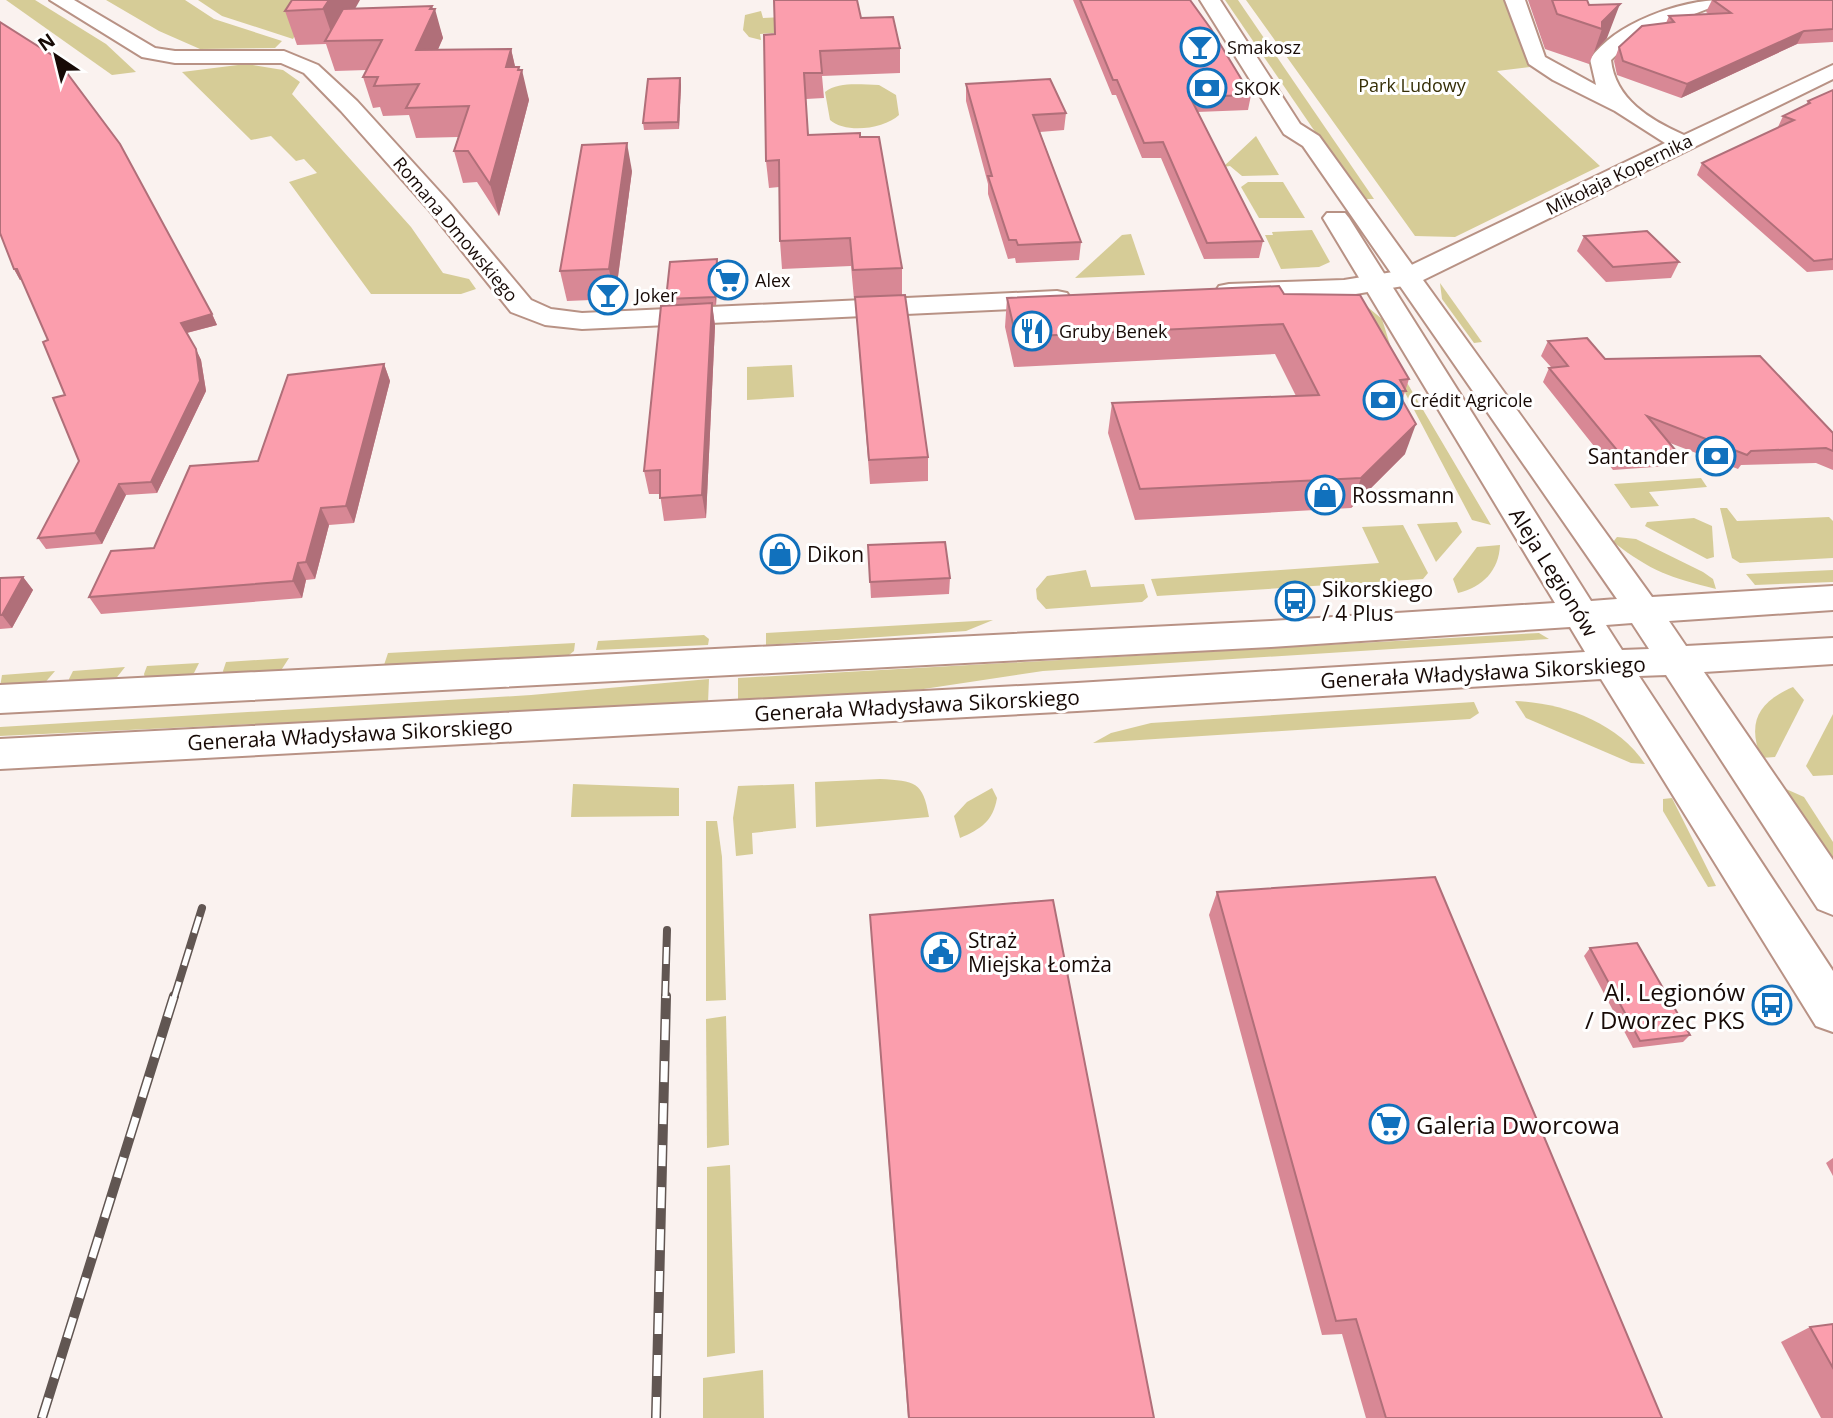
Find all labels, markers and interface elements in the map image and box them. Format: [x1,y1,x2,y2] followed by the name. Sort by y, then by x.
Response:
[21,21,91,91] north arrow
[1179,26,1221,68] bar icon: Smakosz
[32,27,60,57] text: N
[1227,35,1301,59] place label: Smakosz
[1186,67,1228,109] bank icon: SKOK
[1358,73,1467,97] park label: Park Ludowy
[1234,76,1281,100] place label: SKOK
[1542,128,1696,220] street label: Mikołaja Kopernika
[388,152,524,306] street label: Romana Dmowskiego
[707,259,749,301] supermarket icon: Alex
[755,268,791,292] place label: Alex
[587,274,629,316] bar icon: Joker
[633,283,678,307] place label: Joker
[1011,310,1053,352] restaurant icon: Gruby Benek
[1059,319,1168,343] place label: Gruby Benek
[1362,379,1404,421] bank icon: Crédit Agricole
[1410,388,1533,412] place label: Crédit Agricole
[1695,435,1737,477] bank icon: Santander
[1588,442,1689,470] place label: Santander
[1304,474,1346,516] shop icon: Rossmann
[1352,481,1454,509] place label: Rossmann
[1503,502,1605,642] street label: Aleja Legionów
[759,533,801,575] shop icon: Dikon
[807,540,864,568] place label: Dikon
[1322,575,1433,627] place label: Sikorskiego / 4 Plus
[1274,580,1316,622] bus stop icon: Sikorskiego / 4 Plus
[1320,649,1646,695] street label: Generała Władysława Sikorskiego
[754,682,1080,728] street label: Generała Władysława Sikorskiego
[187,711,513,757] street label: Generała Władysława Sikorskiego
[968,926,1112,978] place label: Straż Miejska Łomża
[920,931,962,973] public building icon: Straż Miejska Łomża
[1585,975,1745,1036] place label: Al. Legionów / Dworzec PKS
[1751,984,1793,1026] bus stop icon: Al. Legionów / Dworzec PKS
[1368,1103,1410,1145] supermarket icon: Galeria Dworcowa
[1416,1108,1620,1141] place label: Galeria Dworcowa

